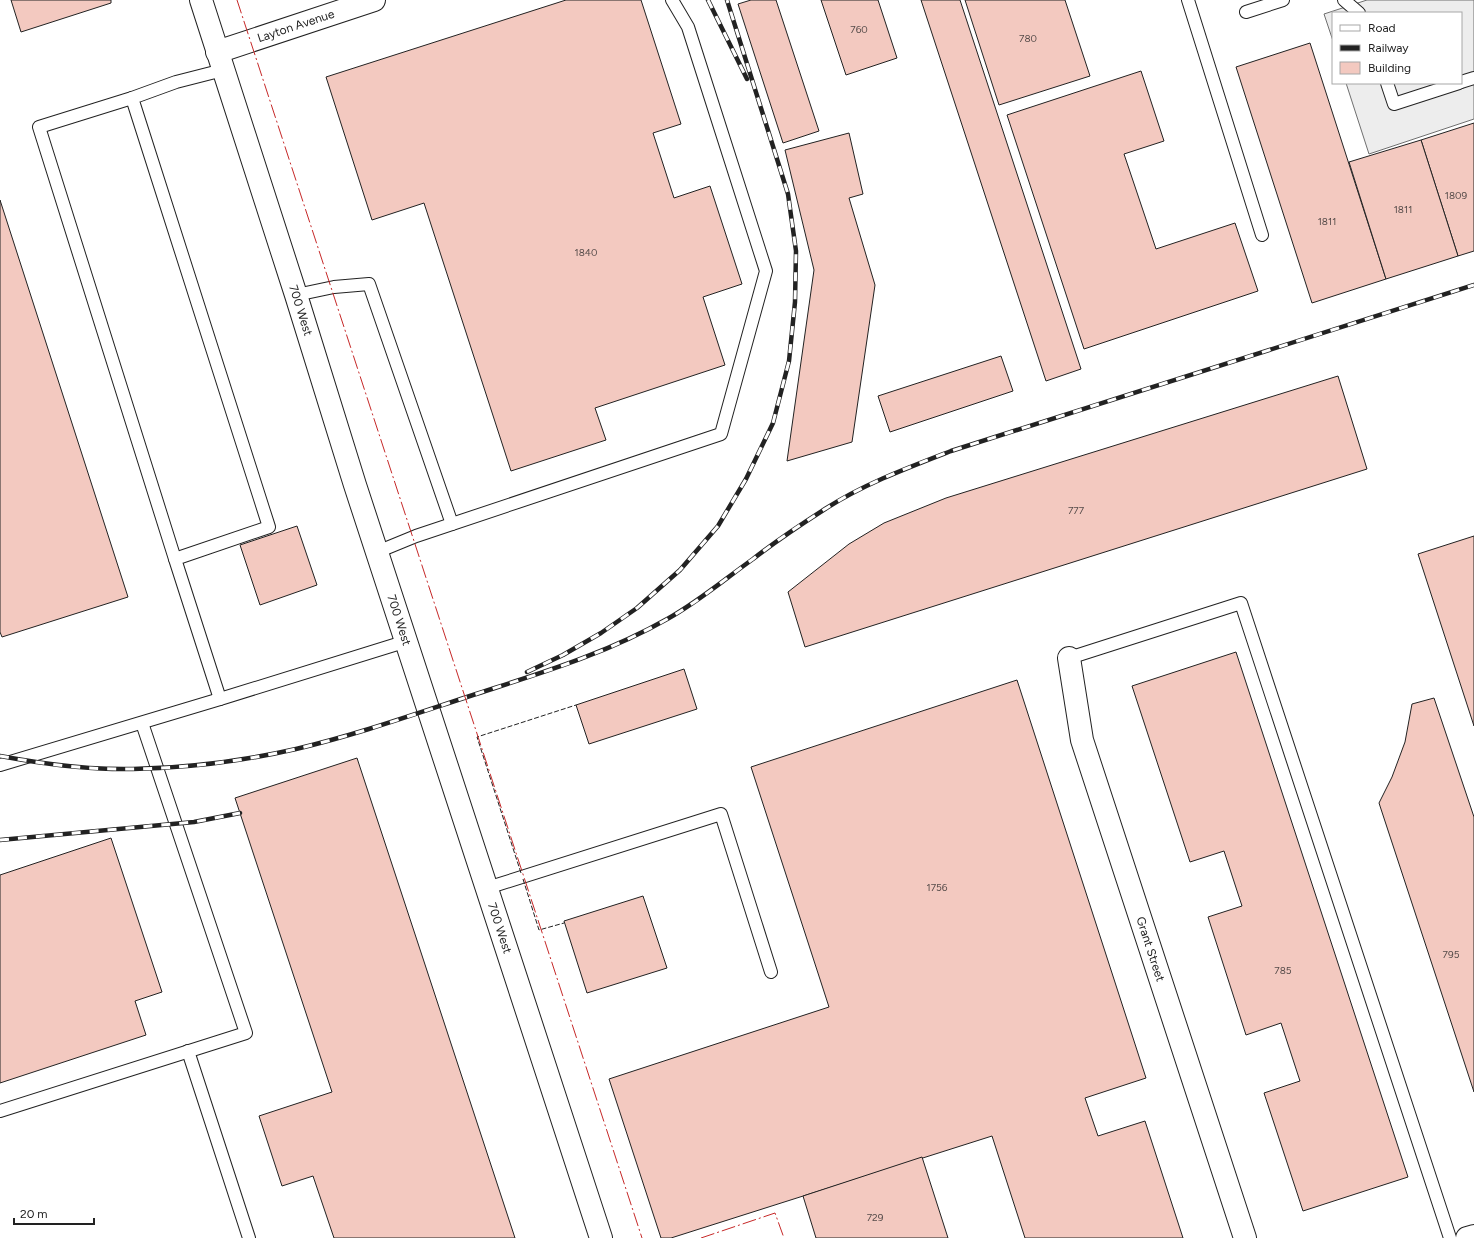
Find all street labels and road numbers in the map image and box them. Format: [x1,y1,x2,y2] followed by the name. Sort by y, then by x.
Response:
[255,6,337,45] street label: Layton Avenue
[286,283,315,338] street label: 700 West
[384,593,414,648] street label: 700 West
[485,901,515,956] street label: 700 West
[1133,915,1168,984] street label: Grant Street

